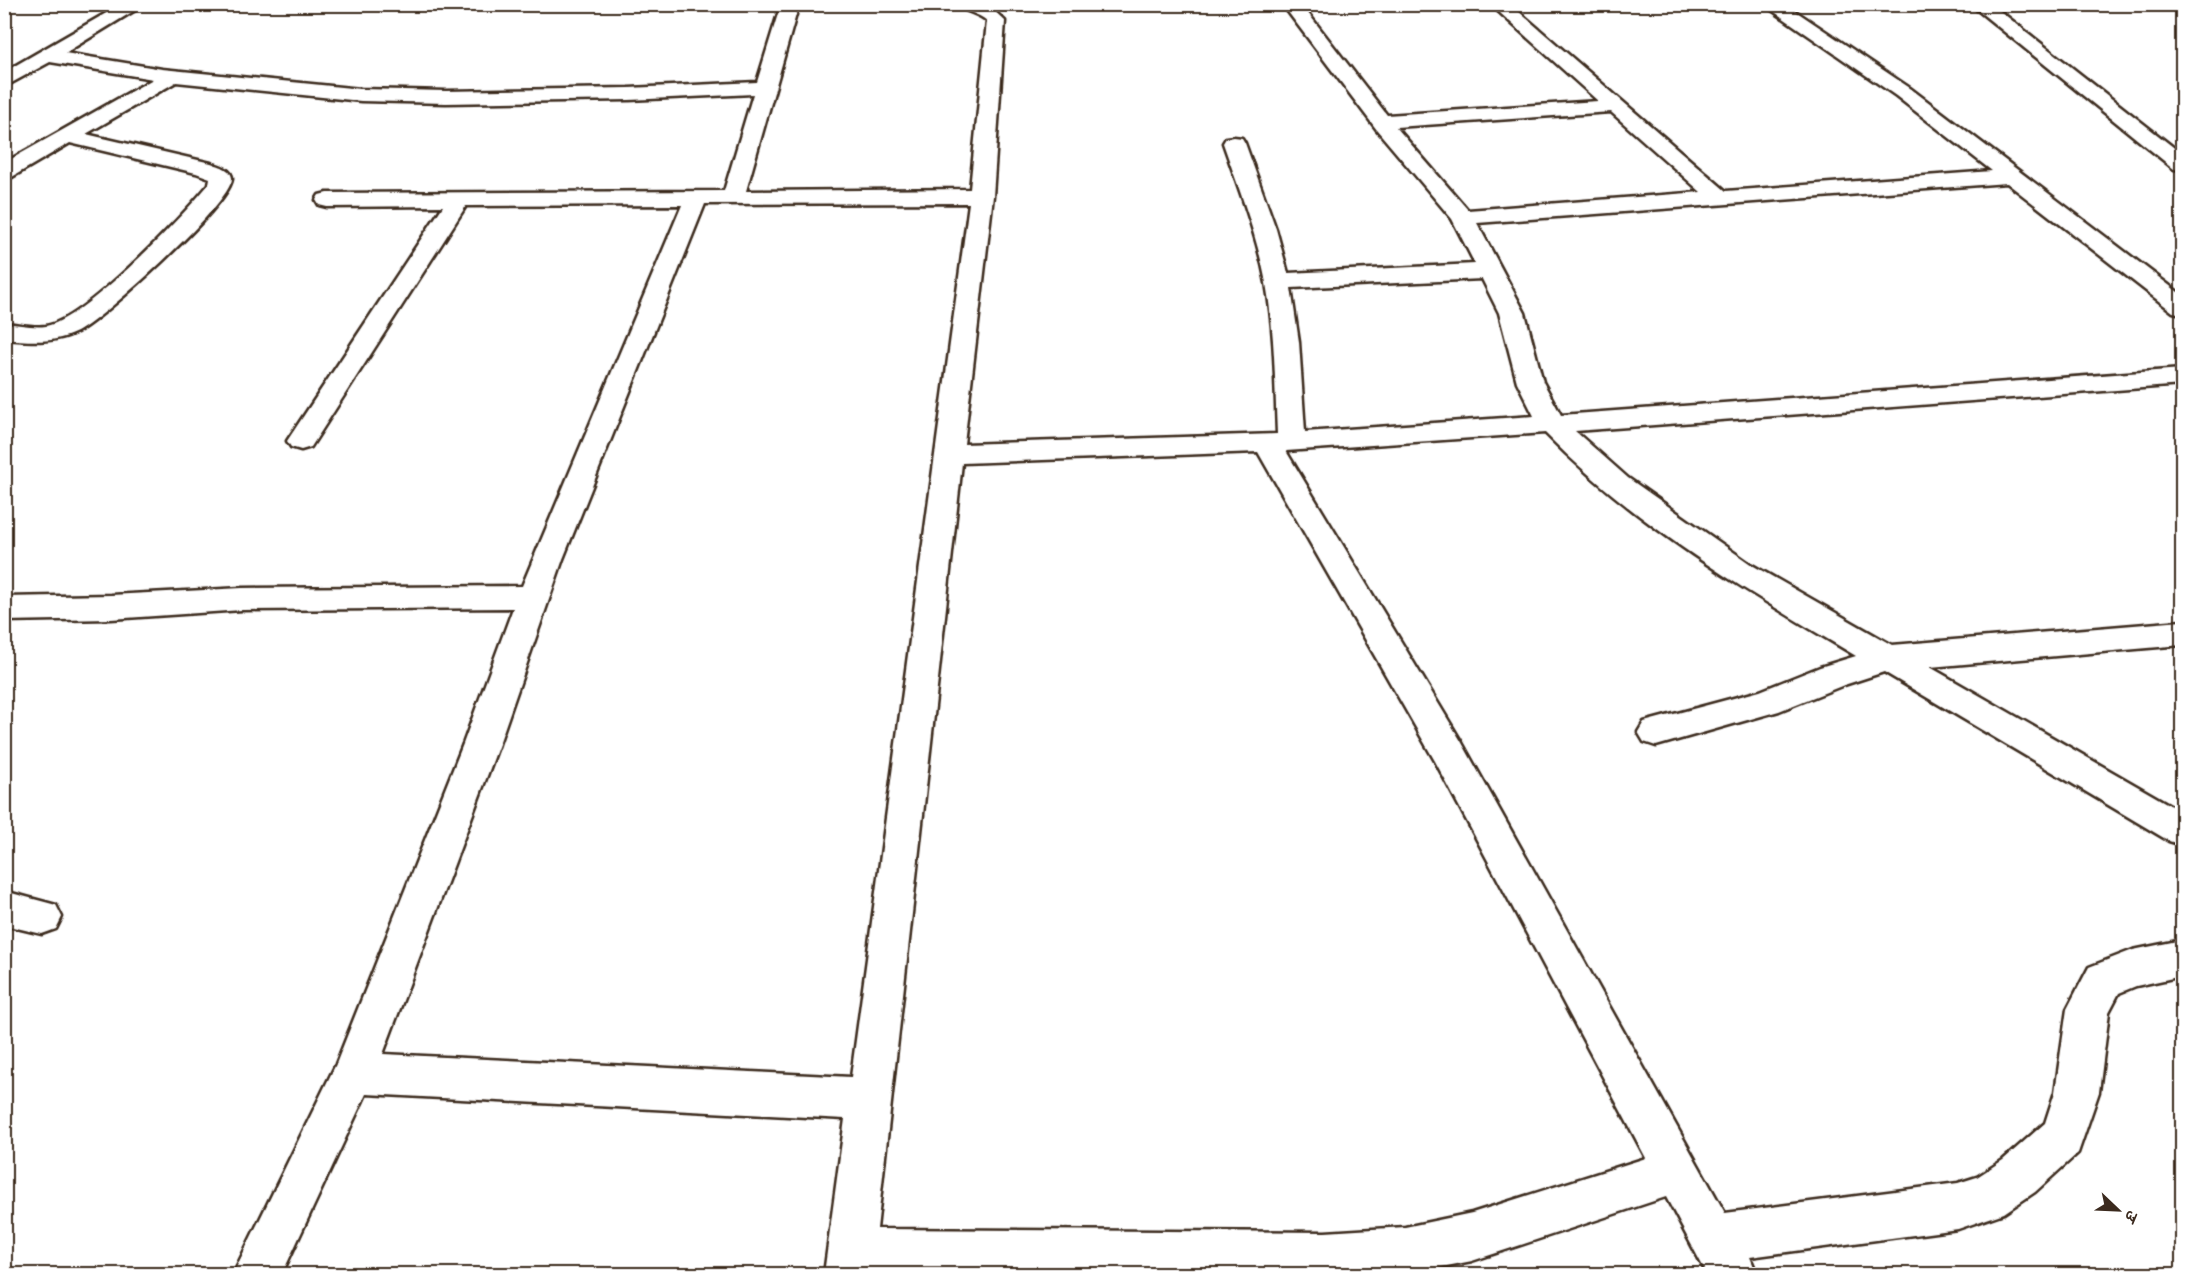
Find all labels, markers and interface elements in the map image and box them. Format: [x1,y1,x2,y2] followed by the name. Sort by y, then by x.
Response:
[2088,1180,2148,1240] north arrow
[2116,1206,2144,1228] text: उ

